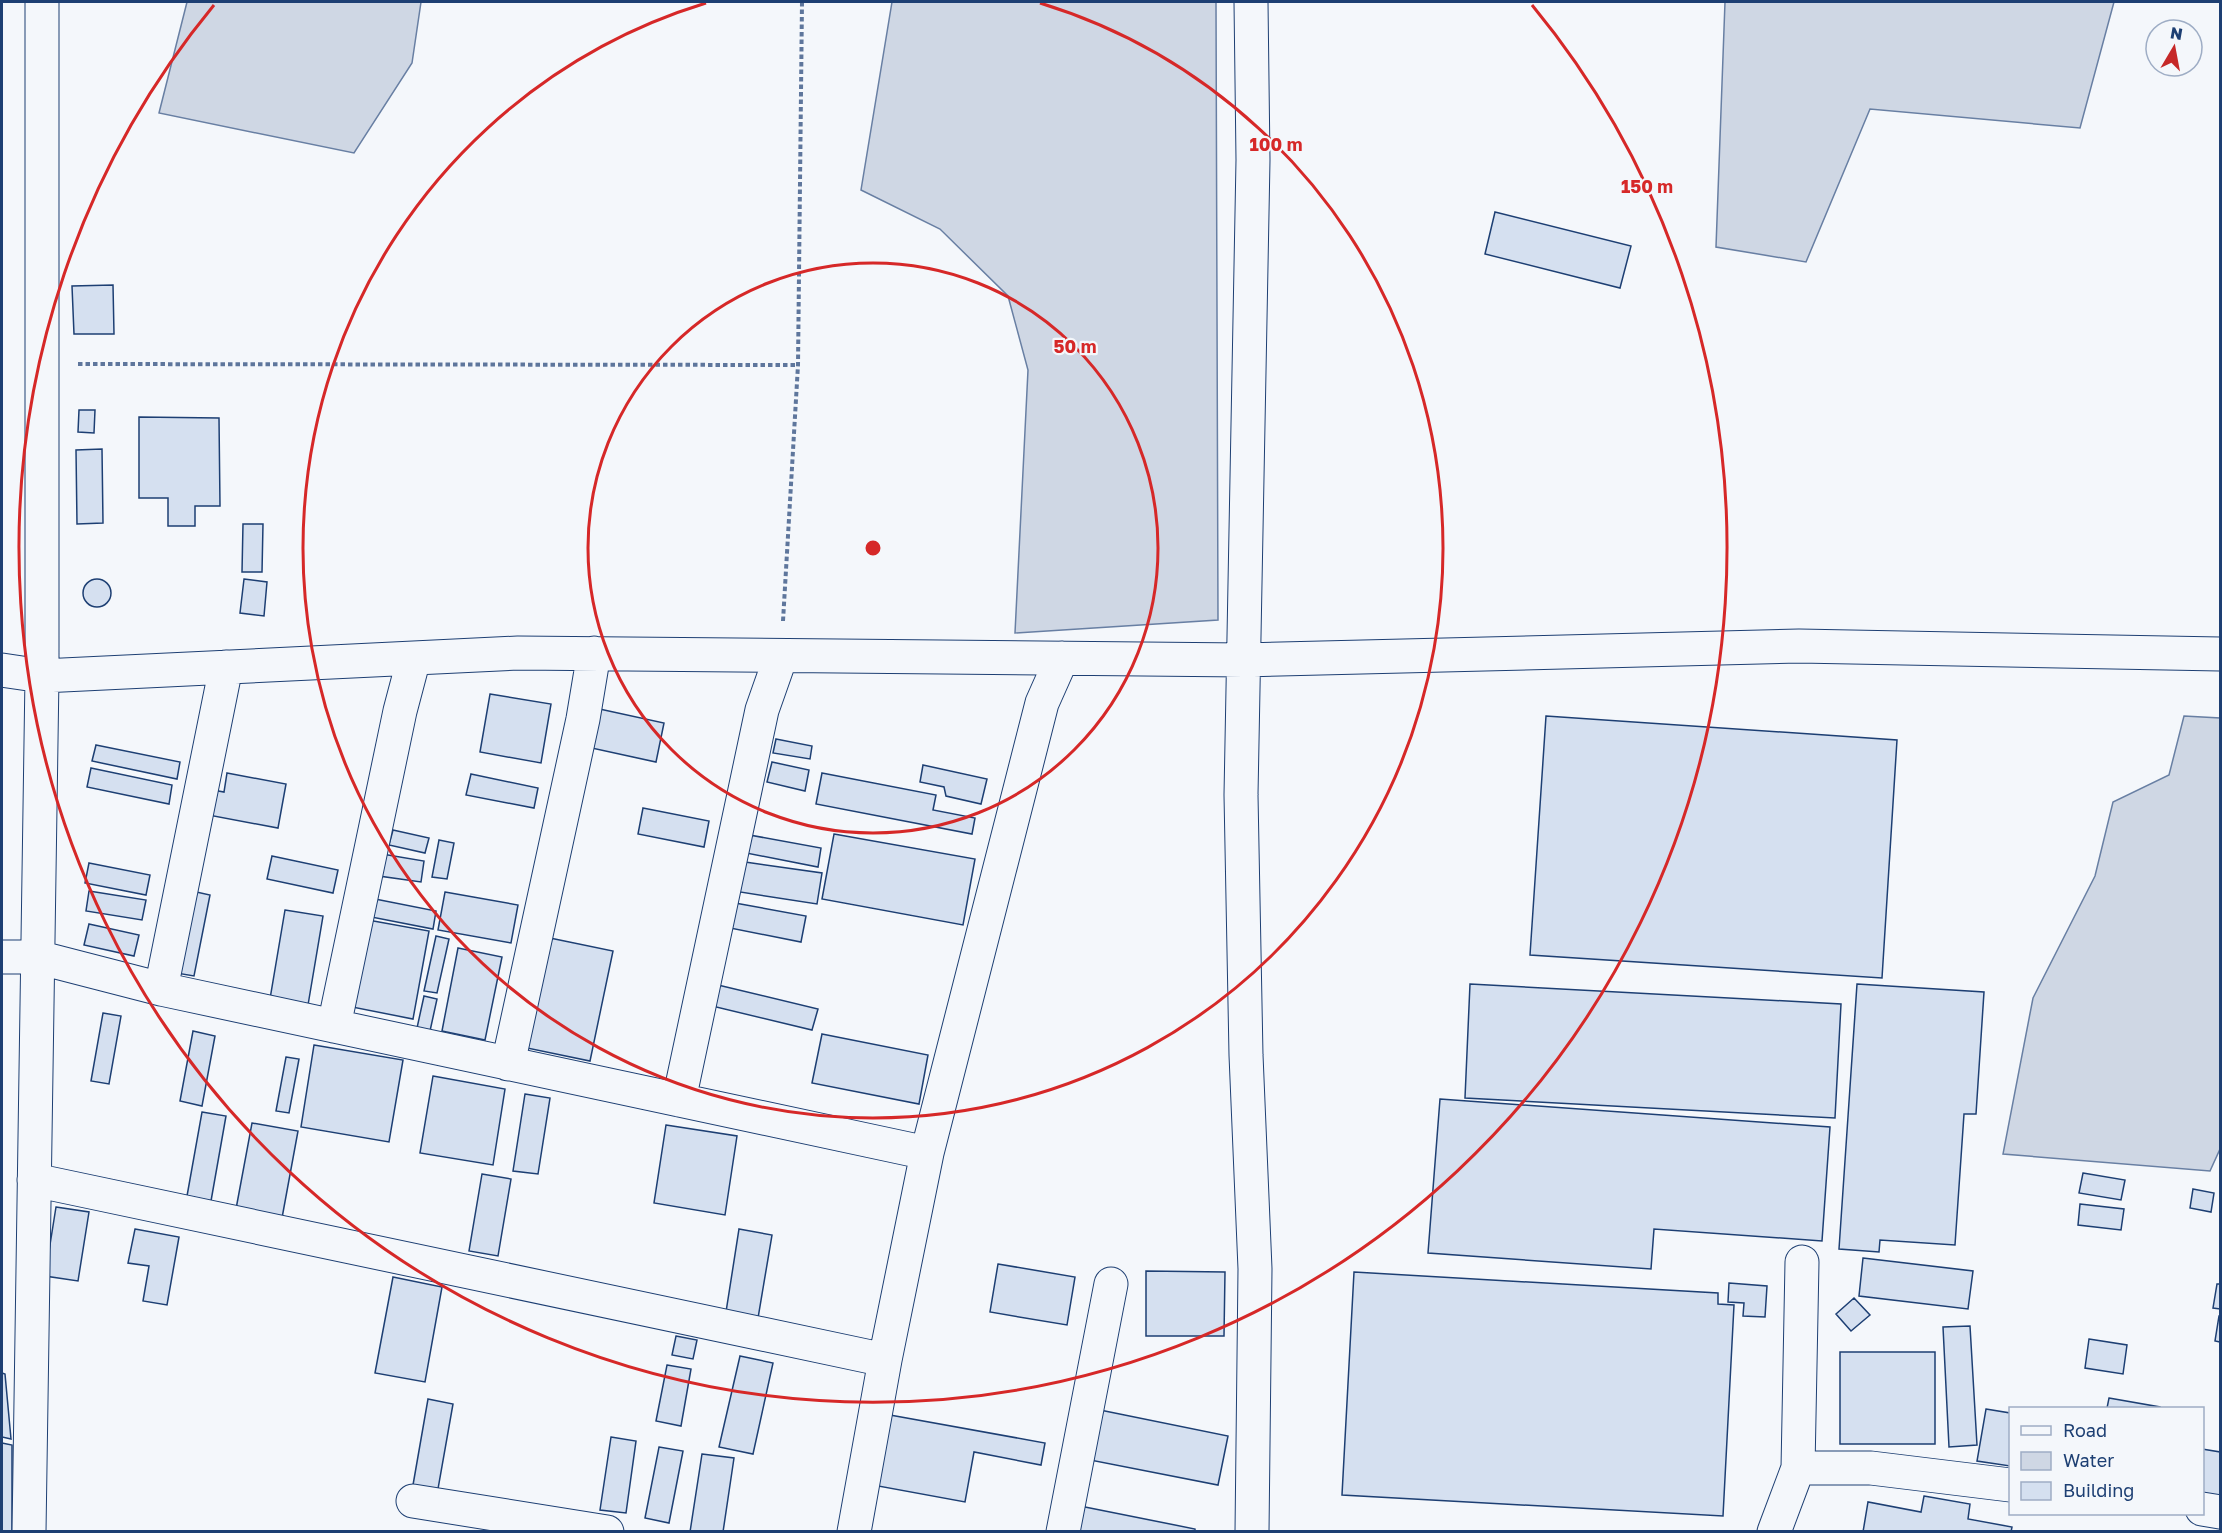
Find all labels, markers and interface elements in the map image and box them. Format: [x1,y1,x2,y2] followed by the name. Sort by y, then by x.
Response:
[2144,18,2204,78] north arrow
[2169,22,2184,44] text: N
[1250,133,1302,155] text: 100 m
[1621,175,1673,197] text: 150 m
[1054,335,1096,357] text: 50 m
[863,538,883,558] centre of rings
[2009,1407,2204,1515] legend
[2063,1419,2107,1441] text: Road
[2063,1449,2114,1471] text: Water
[2063,1479,2134,1501] text: Building

